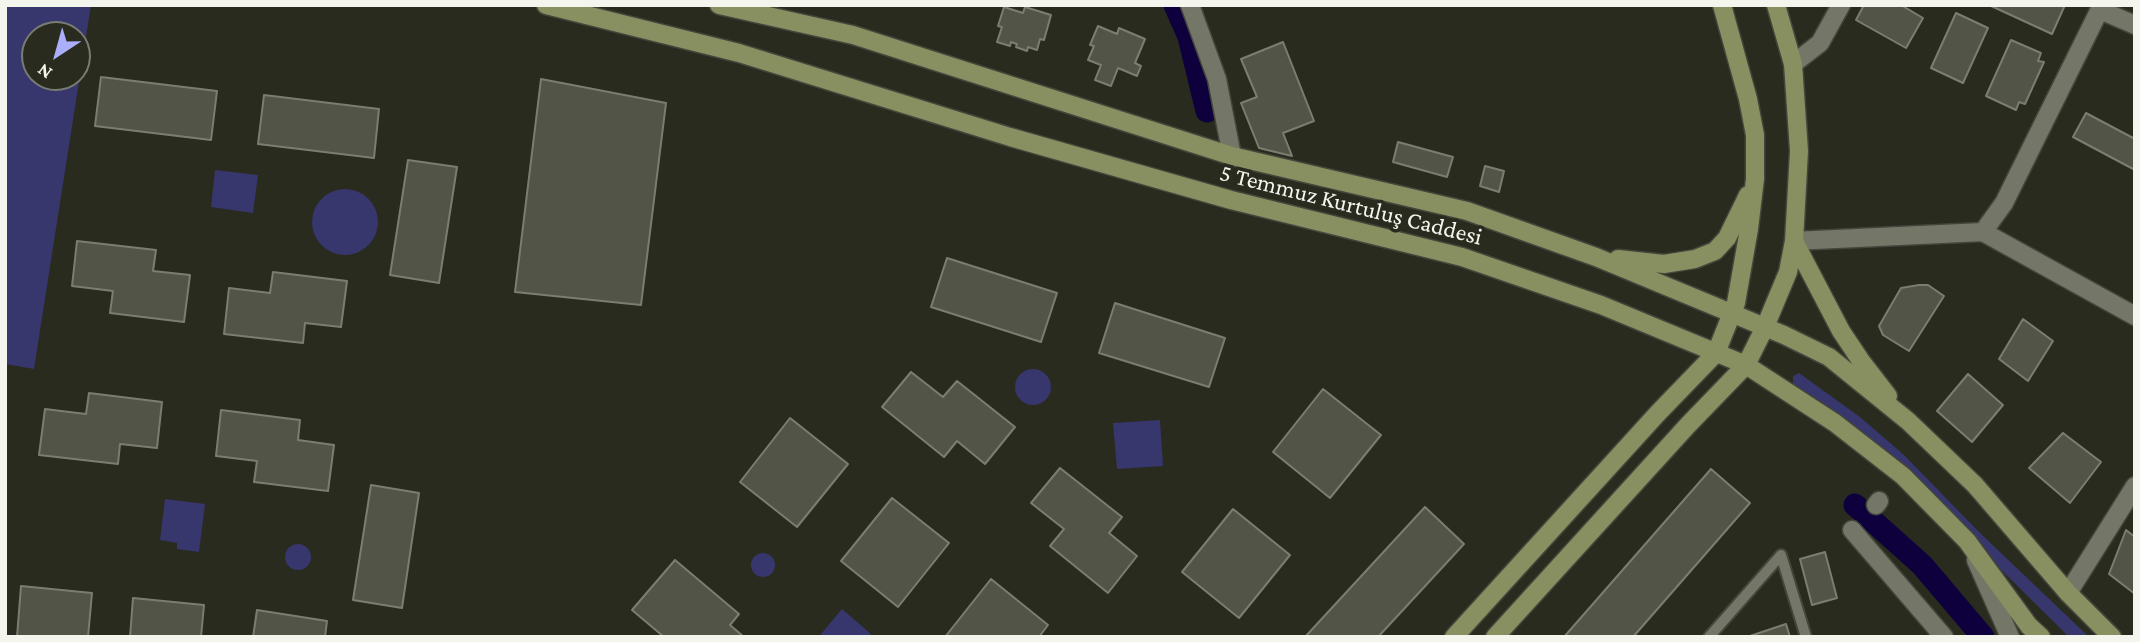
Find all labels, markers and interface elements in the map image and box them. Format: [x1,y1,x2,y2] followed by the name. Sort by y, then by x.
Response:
[21,21,91,91] north arrow
[33,59,56,84] text: N
[1217,158,1485,252] street label: 5 Temmuz Kurtuluş Caddesi

